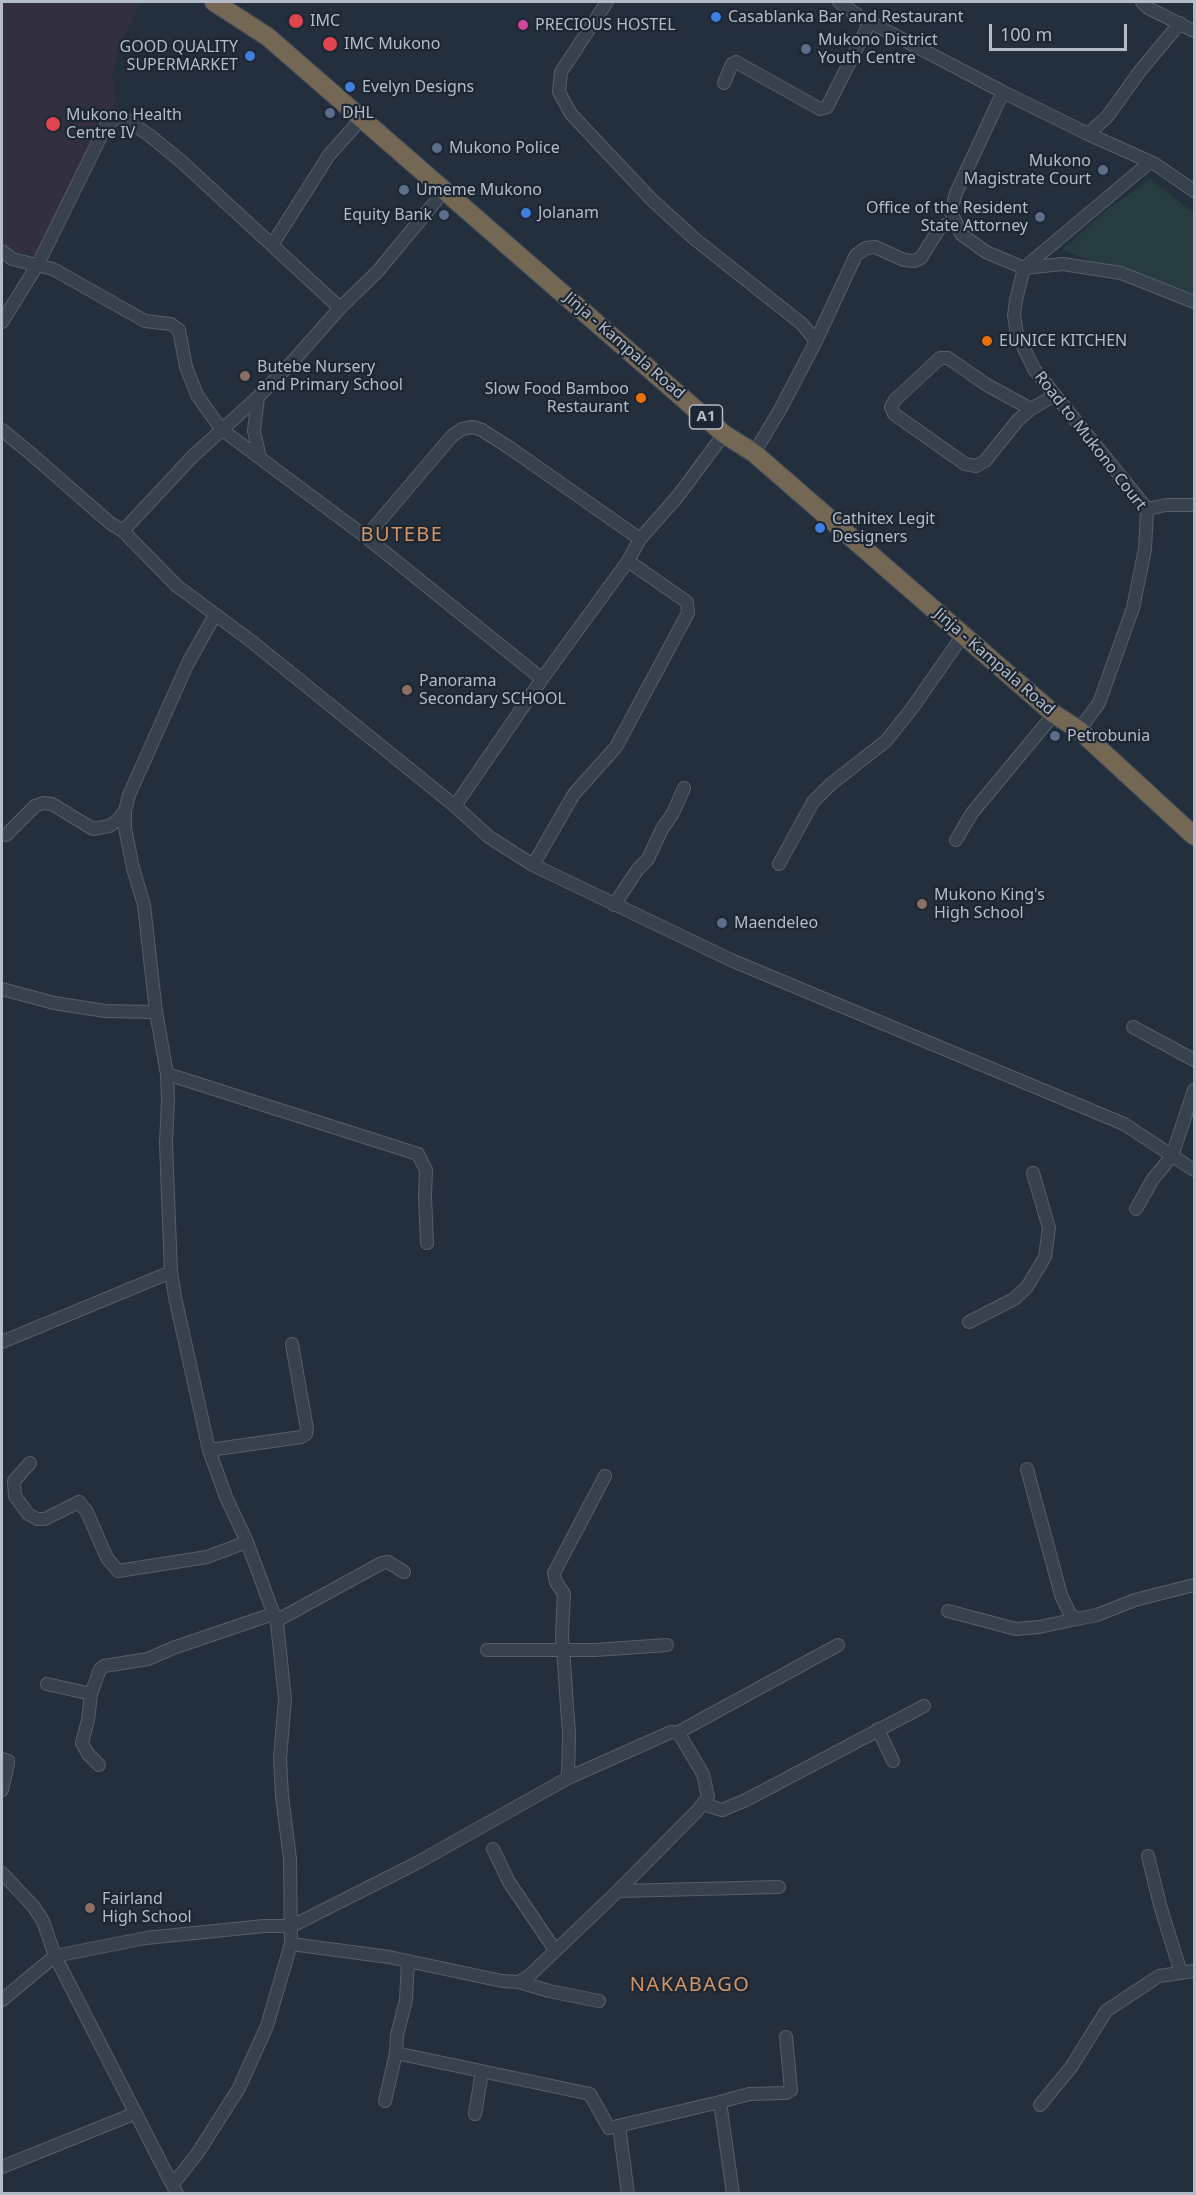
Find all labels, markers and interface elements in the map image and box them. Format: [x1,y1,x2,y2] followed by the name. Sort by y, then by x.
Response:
[728,7,963,27] place label: Casablanka Bar and Restaurant
[709,10,723,24] marker: Casablanka Bar and Restaurant
[310,11,340,31] place label: IMC
[287,12,305,30] marker: IMC
[992,12,1130,50] scale bar
[535,15,676,35] place label: PRECIOUS HOSTEL
[516,18,530,32] marker: PRECIOUS HOSTEL
[1000,22,1052,46] text: 100 m
[818,30,938,68] place label: Mukono District Youth Centre
[344,34,440,54] place label: IMC Mukono
[321,35,339,53] marker: IMC Mukono
[120,37,238,75] place label: GOOD QUALITY SUPERMARKET
[799,42,813,56] marker: Mukono District Youth Centre
[243,49,257,63] marker: GOOD QUALITY SUPERMARKET
[362,77,474,97] place label: Evelyn Designs
[343,80,357,94] marker: Evelyn Designs
[342,103,374,123] place label: DHL
[66,105,182,143] place label: Mukono Health Centre IV
[323,106,337,120] marker: DHL
[44,115,62,133] marker: Mukono Health Centre IV
[449,138,560,158] place label: Mukono Police
[430,141,444,155] marker: Mukono Police
[964,151,1091,189] place label: Mukono Magistrate Court
[1096,163,1110,177] marker: Mukono Magistrate Court
[416,180,542,200] place label: Umeme Mukono
[397,183,411,197] marker: Umeme Mukono
[866,198,1028,236] place label: Office of the Resident State Attorney
[538,203,599,223] place label: Jolanam
[343,205,432,225] place label: Equity Bank
[519,206,533,220] marker: Jolanam
[437,208,451,222] marker: Equity Bank
[1033,210,1047,224] marker: Office of the Resident State Attorney
[560,288,688,404] street label: Jinja - Kampala Road
[999,331,1127,351] place label: EUNICE KITCHEN
[980,334,994,348] marker: EUNICE KITCHEN
[257,357,403,395] place label: Butebe Nursery and Primary School
[1030,368,1150,514] street label: Road to Mukono Court
[238,369,252,383] marker: Butebe Nursery and Primary School
[485,379,629,417] place label: Slow Food Bamboo Restaurant
[634,391,648,405] marker: Slow Food Bamboo Restaurant
[690,405,722,429] road number: A1
[832,509,935,547] place label: Cathitex Legit Designers
[813,521,827,535] marker: Cathitex Legit Designers
[361,523,443,547] district label: BUTEBE
[930,604,1058,720] street label: Jinja - Kampala Road
[419,671,566,709] place label: Panorama Secondary SCHOOL
[400,683,414,697] marker: Panorama Secondary SCHOOL
[1067,726,1150,746] place label: Petrobunia
[1048,729,1062,743] marker: Petrobunia
[934,885,1045,923] place label: Mukono King's High School
[915,897,929,911] marker: Mukono King's High School
[734,913,818,933] place label: Maendeleo
[715,916,729,930] marker: Maendeleo
[102,1889,192,1927] place label: Fairland High School
[83,1901,97,1915] marker: Fairland High School
[630,1973,750,1997] district label: NAKABAGO

